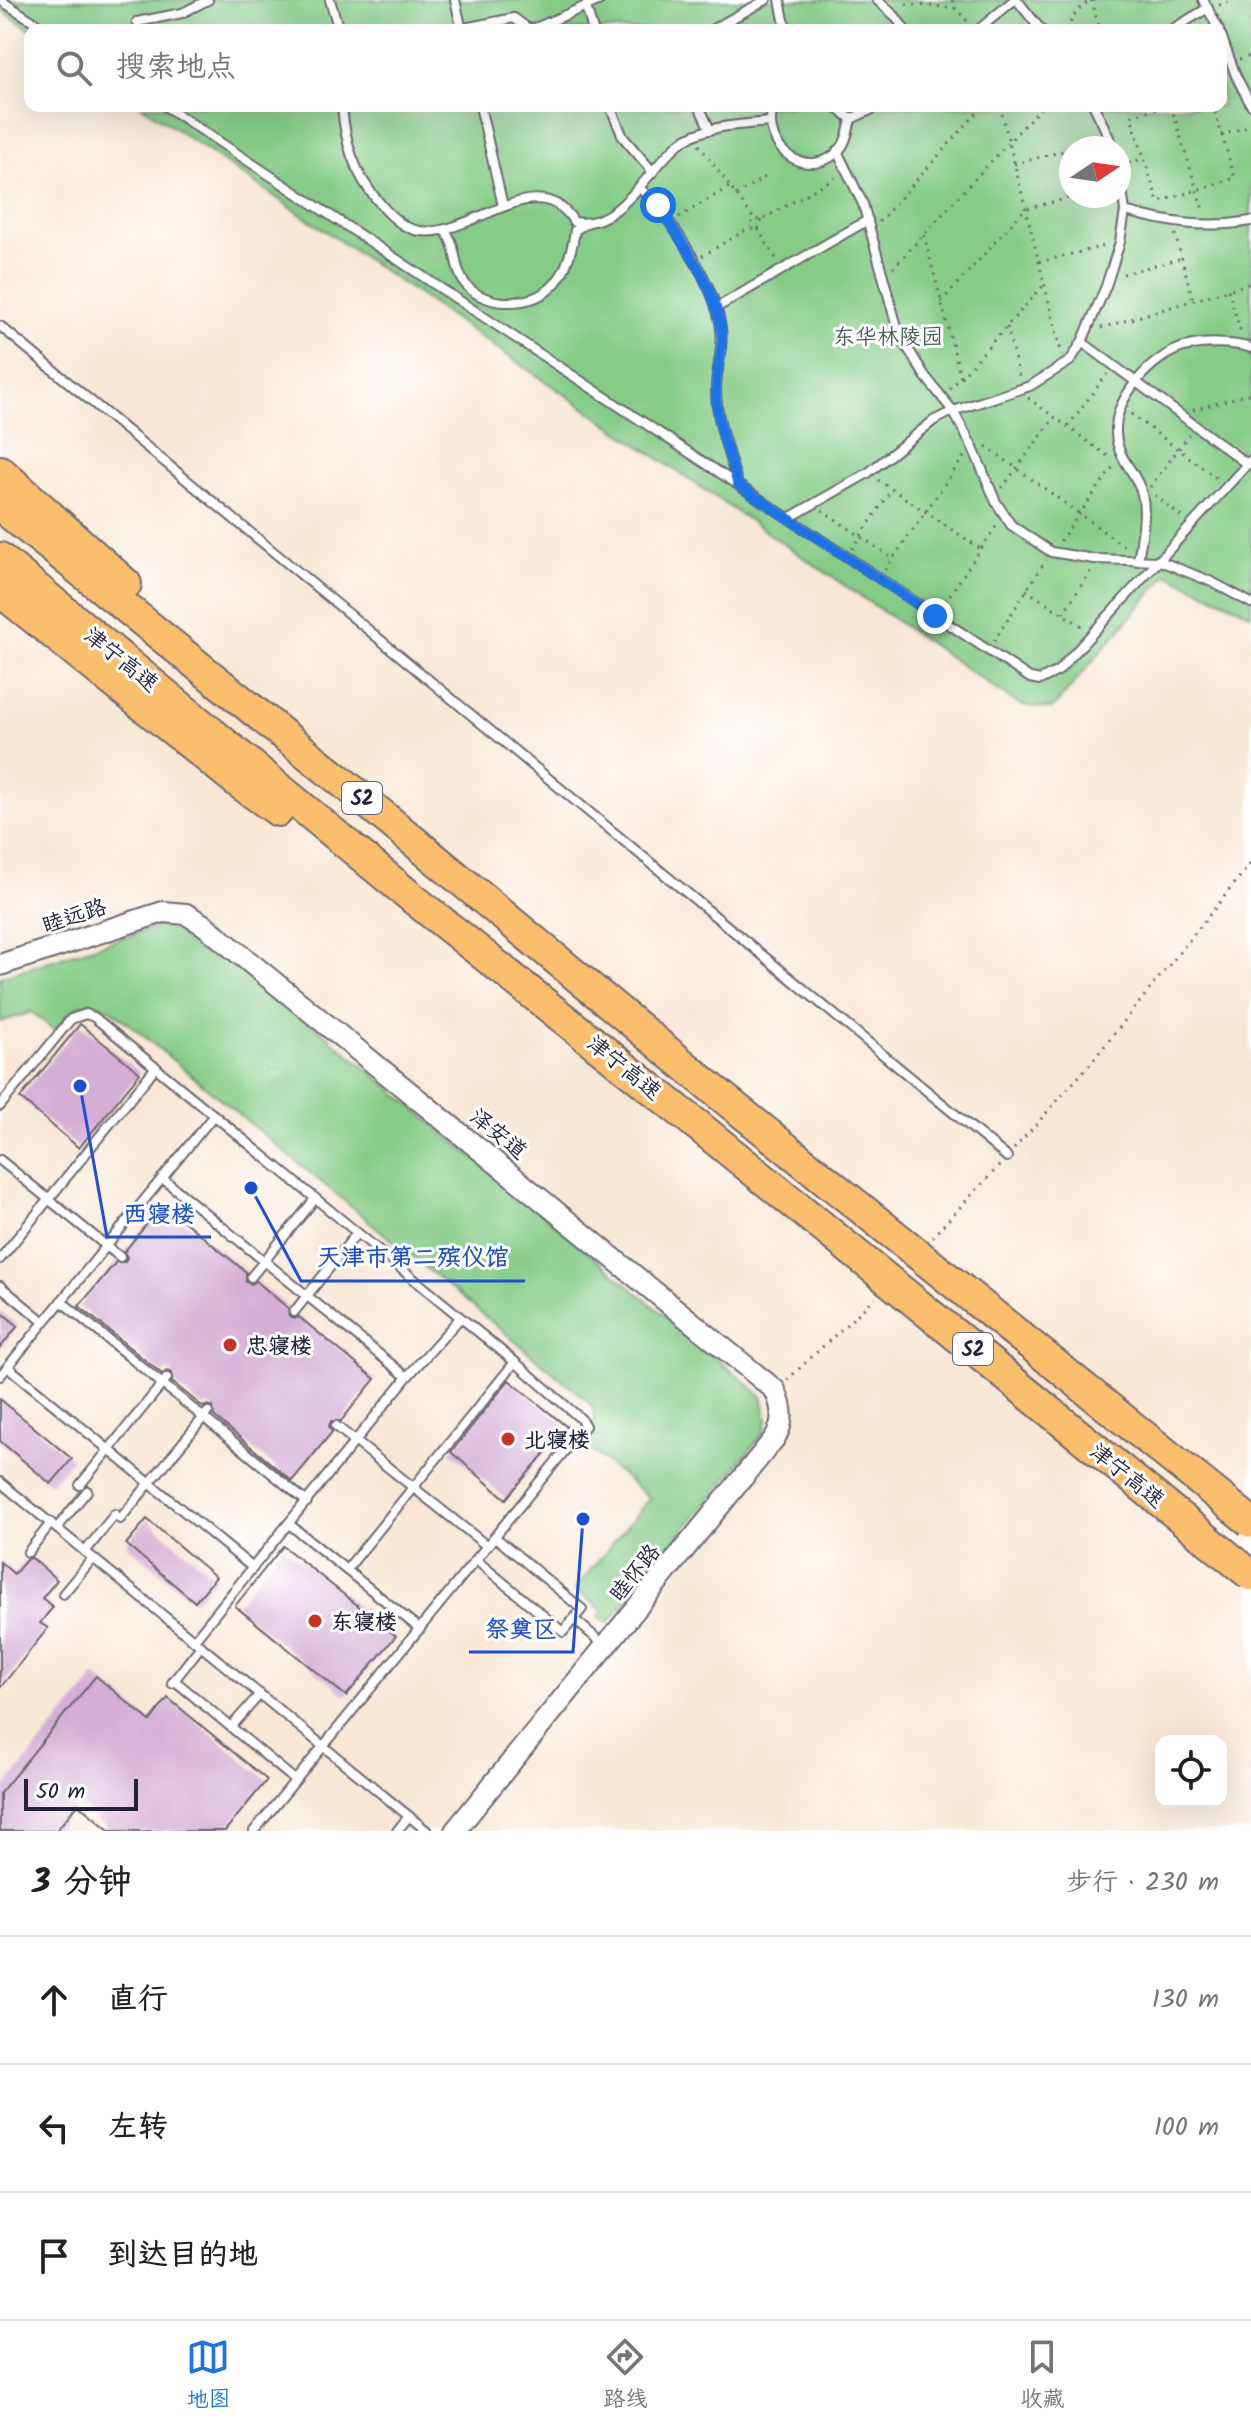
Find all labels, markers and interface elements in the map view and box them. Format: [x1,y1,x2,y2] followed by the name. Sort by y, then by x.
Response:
[24,24,1227,112] search box
[116,44,236,92] text: 搜索地点
[52,46,96,90] icon: search
[1059,136,1131,208] north arrow
[640,187,676,223] route start
[833,321,943,356] park label: 东华林陵园
[917,598,953,634] route end
[75,620,166,702] street label: 津宁高速
[342,782,382,814] road number: S2
[38,891,112,944] street label: 睦远路
[578,1028,669,1110] street label: 津宁高速
[461,1101,534,1169] street label: 泽安道
[107,1189,211,1237] callout: 西寝楼
[123,1196,195,1235] text: 西寝楼
[301,1233,525,1281] callout: 天津市第二殡仪馆
[317,1239,509,1278] text: 天津市第二殡仪馆
[246,1330,312,1365] place label: 忠寝楼
[953,1333,993,1365] road number: S2
[221,1336,239,1354] marker: 忠寝楼
[524,1424,590,1459] place label: 北寝楼
[499,1430,517,1448] marker: 北寝楼
[1081,1436,1172,1518] street label: 津宁高速
[602,1537,670,1610] street label: 睦怀路
[469,1604,573,1652] callout: 祭奠区
[331,1606,397,1641] place label: 东寝楼
[485,1611,557,1650] text: 祭奠区
[306,1612,324,1630] marker: 东寝楼
[1155,1735,1227,1807] map controls
[1155,1735,1227,1807] button: locate
[24,1775,138,1811] scale bar
[36,1775,85,1810] text: 50 m
[32,1856,132,1910] text: 3 分钟
[1066,1862,1219,1904] text: 步行 · 230 m
[108,1976,168,2024] text: 直行
[32,1978,76,2022] icon: ahead
[1152,1979,1219,2021] text: 130 m
[108,2104,168,2152] text: 左转
[32,2106,76,2150] icon: left
[1154,2107,1219,2149] text: 100 m
[108,2232,258,2280] text: 到达目的地
[32,2234,76,2278] icon: arrive
[186,2335,231,2418] tab: 地图
[603,2335,648,2418] tab: 路线
[1020,2335,1065,2418] tab: 收藏

